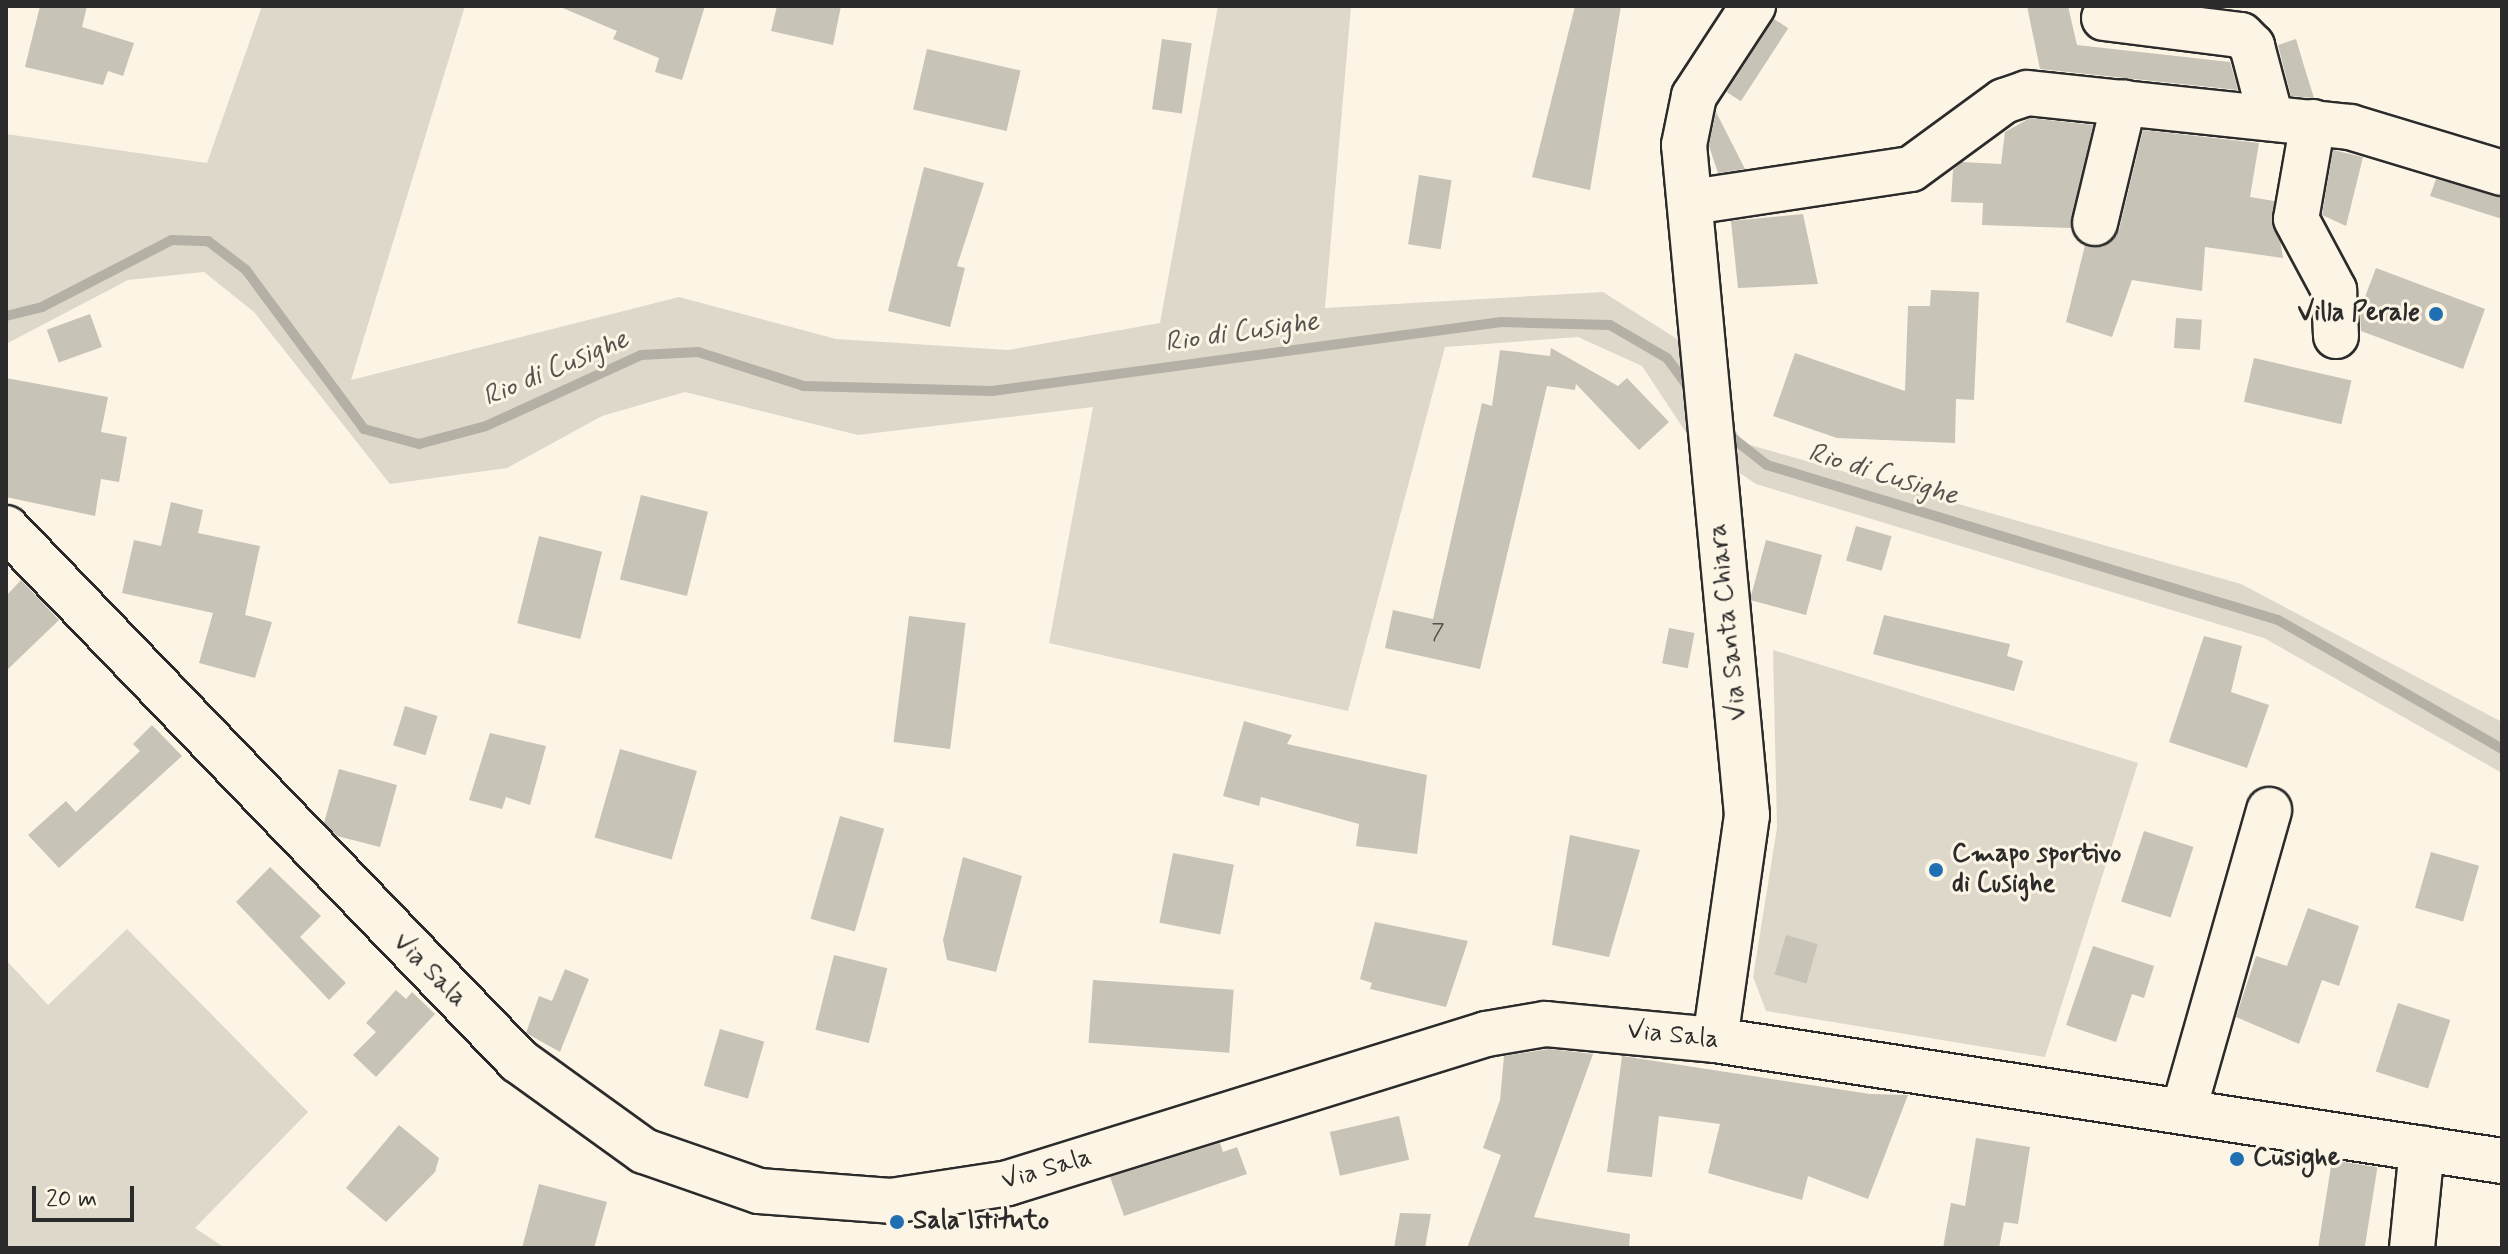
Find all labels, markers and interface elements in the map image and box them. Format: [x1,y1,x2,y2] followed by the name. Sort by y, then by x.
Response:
[2300,298,2420,330] place label: Villa Perale
[1159,305,1325,361] water label: Rio di Cusighe
[2427,305,2445,323] marker: Villa Perale
[475,322,637,416] water label: Rio di Cusighe
[1801,435,1965,515] water label: Rio di Cusighe
[1703,524,1755,720] street label: Via Santa Chiara
[1431,621,1445,647] house number: 7
[1952,839,2123,900] place label: Cmapo sportivo di Cusighe
[1927,861,1945,879] marker: Cmapo sportivo di Cusighe
[386,928,472,1014] street label: Via Sala
[1627,1016,1719,1056] street label: Via Sala
[1000,1143,1094,1197] street label: Via Sala
[2253,1143,2340,1175] place label: Cusighe
[2228,1150,2246,1168] marker: Cusighe
[36,1170,138,1220] scale bar
[46,1184,97,1215] text: 20 m
[913,1206,1055,1238] place label: Sala Istituto
[888,1213,906,1231] marker: Sala Istituto

